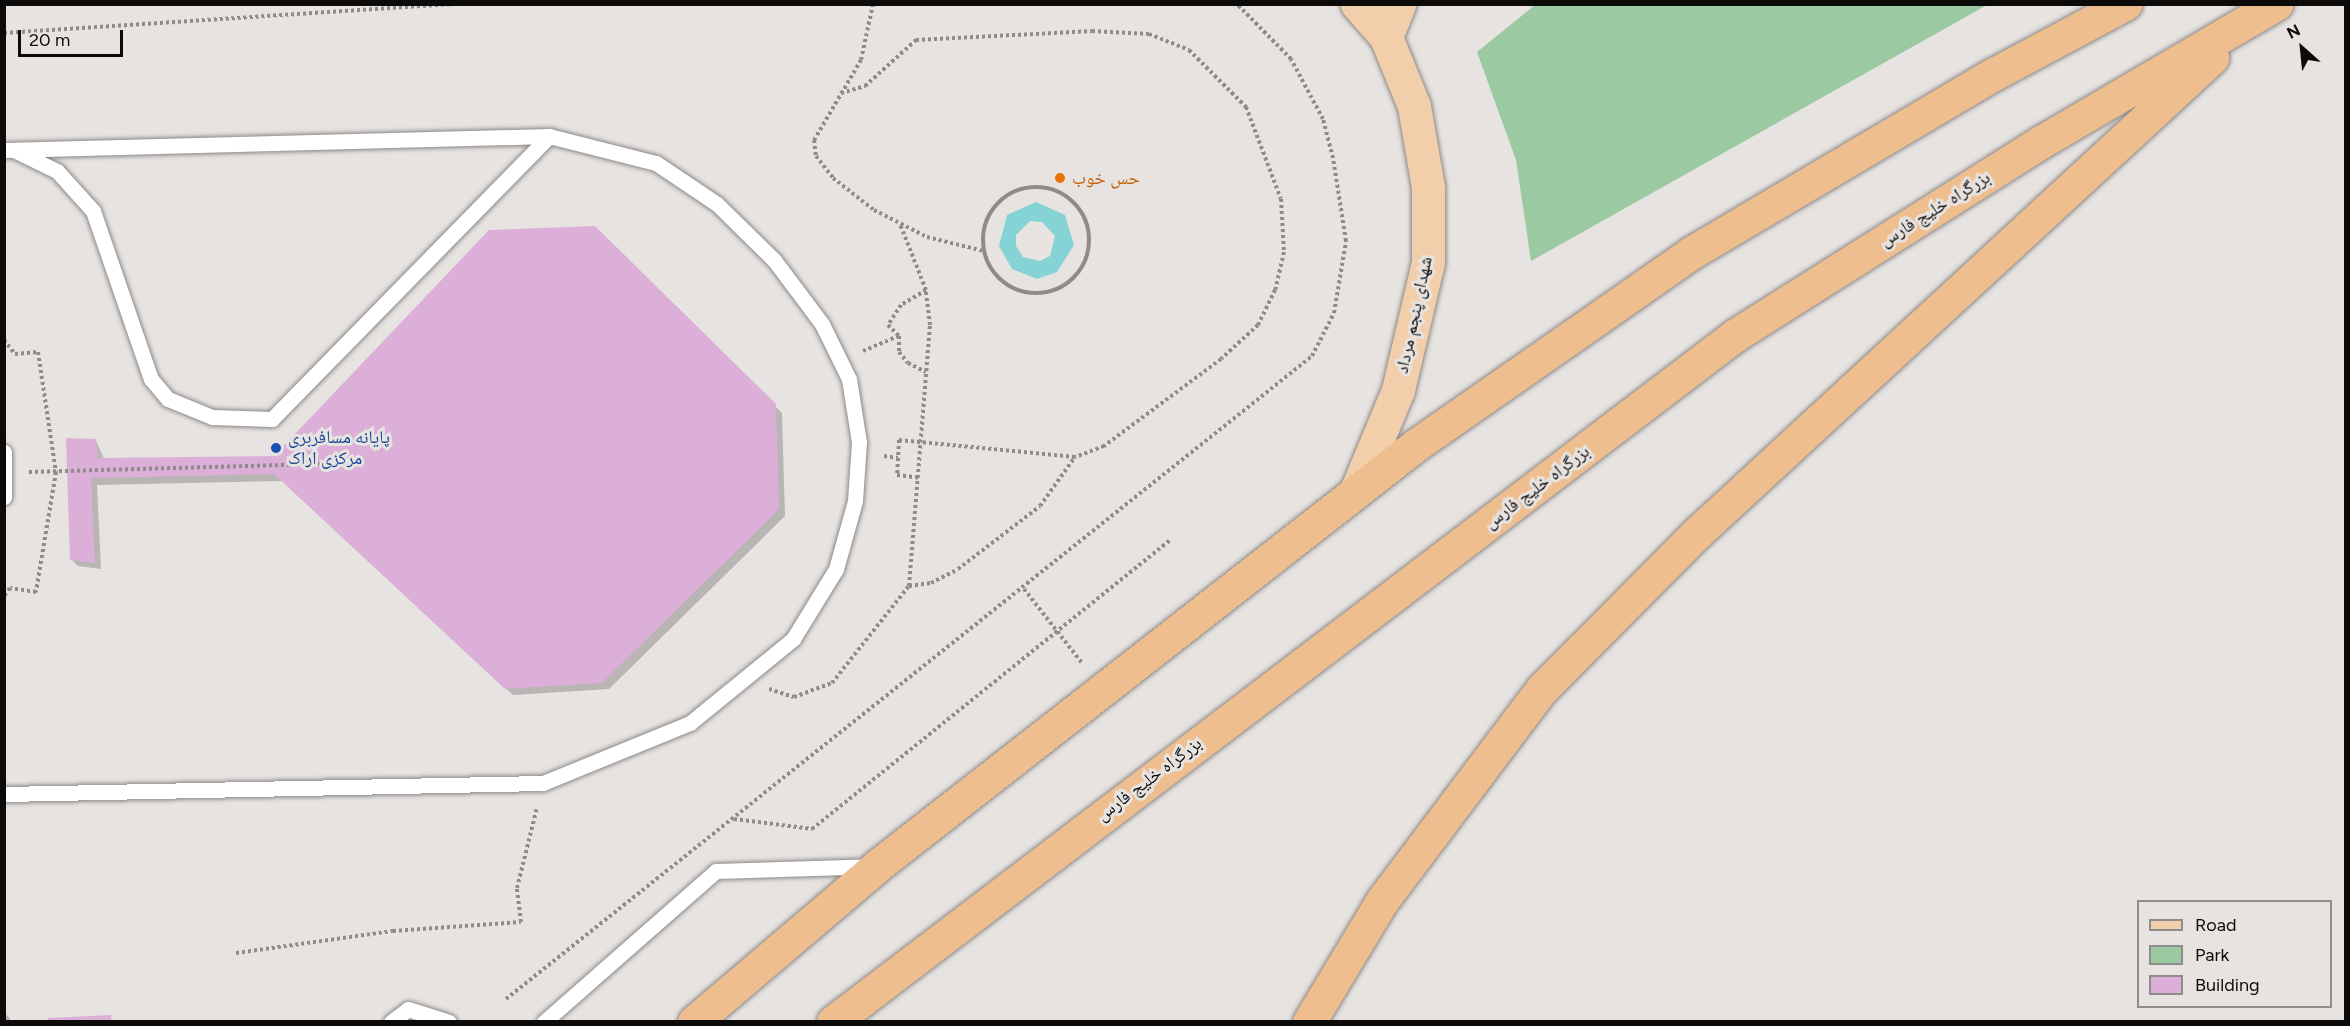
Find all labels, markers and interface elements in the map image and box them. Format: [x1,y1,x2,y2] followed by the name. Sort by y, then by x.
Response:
[21,18,126,56] scale bar
[2272,18,2332,78] north arrow
[2284,20,2303,43] text: N
[29,29,70,51] text: 20 m
[1876,166,1994,252] street label: بزرگراه خلیج فارس
[1072,167,1140,189] place label: حس خوب
[1053,171,1067,185] marker: حس خوب
[1391,254,1437,376] street label: شهدای پنجم مرداد
[288,427,390,470] place label: پایانه مسافربری مرکزی اراک
[1480,440,1594,534] street label: بزرگراه خلیج فارس
[269,441,283,455] marker: پایانه مسافربری مرکزی اراک
[1092,732,1206,826] street label: بزرگراه خلیج فارس
[2137,900,2332,1008] legend
[2195,914,2236,936] text: Road
[2195,944,2229,966] text: Park
[2195,974,2260,996] text: Building

